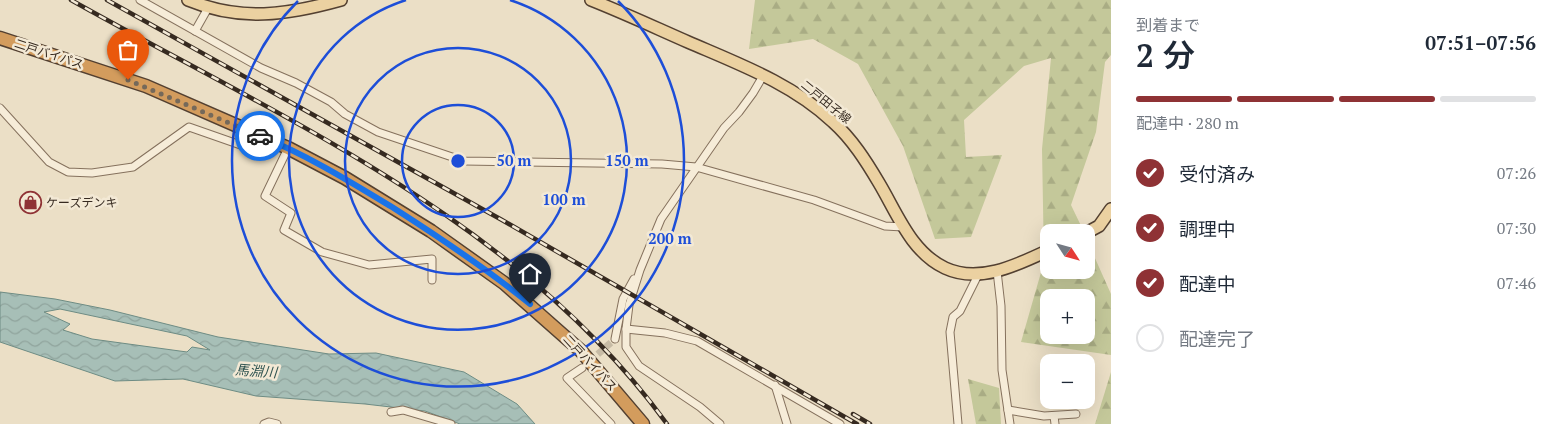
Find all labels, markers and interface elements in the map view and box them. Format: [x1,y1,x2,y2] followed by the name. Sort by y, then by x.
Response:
[1136,14,1200,36] text: 到着まで
[107,29,149,80] pin
[1425,30,1536,55] text: 07:51–07:56
[1136,34,1195,76] text: 2 分
[13,35,86,72] street label: 二戸バイパス
[114,36,142,64] icon: bag
[798,77,854,126] street label: 二戸田子線
[235,111,285,161] courier
[1136,112,1239,134] text: 配達中 · 280 m
[246,122,274,150] icon: car
[497,150,532,170] text: 50 m
[605,150,649,170] text: 150 m
[449,152,467,170] centre of rings
[1136,159,1164,187] icon: check
[1179,161,1255,186] text: 受付済み
[1497,162,1536,184] text: 07:26
[542,189,586,209] text: 100 m
[18,191,42,215] shop icon: ケーズデンキ
[46,195,117,210] place label: ケーズデンキ
[1136,214,1164,242] icon: check
[1179,216,1236,241] text: 調理中
[1497,217,1536,239] text: 07:30
[1040,224,1095,279] north arrow
[1040,224,1095,409] map controls
[648,228,692,248] text: 200 m
[509,253,551,304] pin
[516,260,544,288] icon: home
[1136,269,1164,297] icon: check
[1179,271,1236,296] text: 配達中
[1497,272,1536,294] text: 07:46
[1040,289,1095,344] button: +
[1179,326,1255,351] text: 配達完了
[560,331,620,394] street label: 二戸バイパス
[1040,354,1095,409] button: −
[234,360,280,382] water label: 馬淵川

